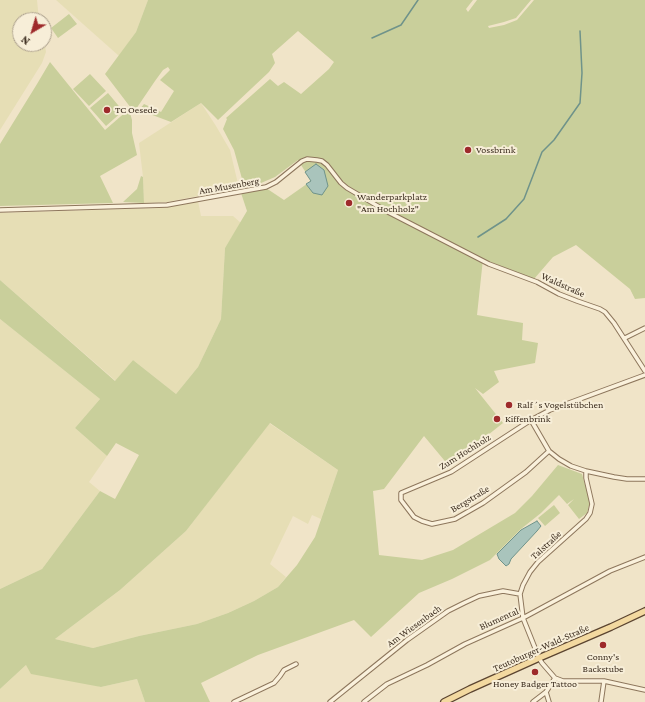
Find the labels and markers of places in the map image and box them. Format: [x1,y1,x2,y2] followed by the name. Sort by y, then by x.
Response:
[115,104,157,116] place label: TC Oesede
[102,105,112,115] marker: TC Oesede
[476,144,516,156] place label: Vossbrink
[463,145,473,155] marker: Vossbrink
[357,191,427,214] place label: Wanderparkplatz "Am Hochholz"
[344,198,354,208] marker: Wanderparkplatz "Am Hochholz"
[517,399,603,411] place label: Ralf´s Vogelstübchen
[504,400,514,410] marker: Ralf´s Vogelstübchen
[505,413,550,425] place label: Kiffenbrink
[492,414,502,424] marker: Kiffenbrink
[598,640,608,650] marker: Conny's Backstube
[583,651,623,674] place label: Conny's Backstube
[530,667,540,677] marker: Honey Badger Tattoo
[493,678,577,690] place label: Honey Badger Tattoo

